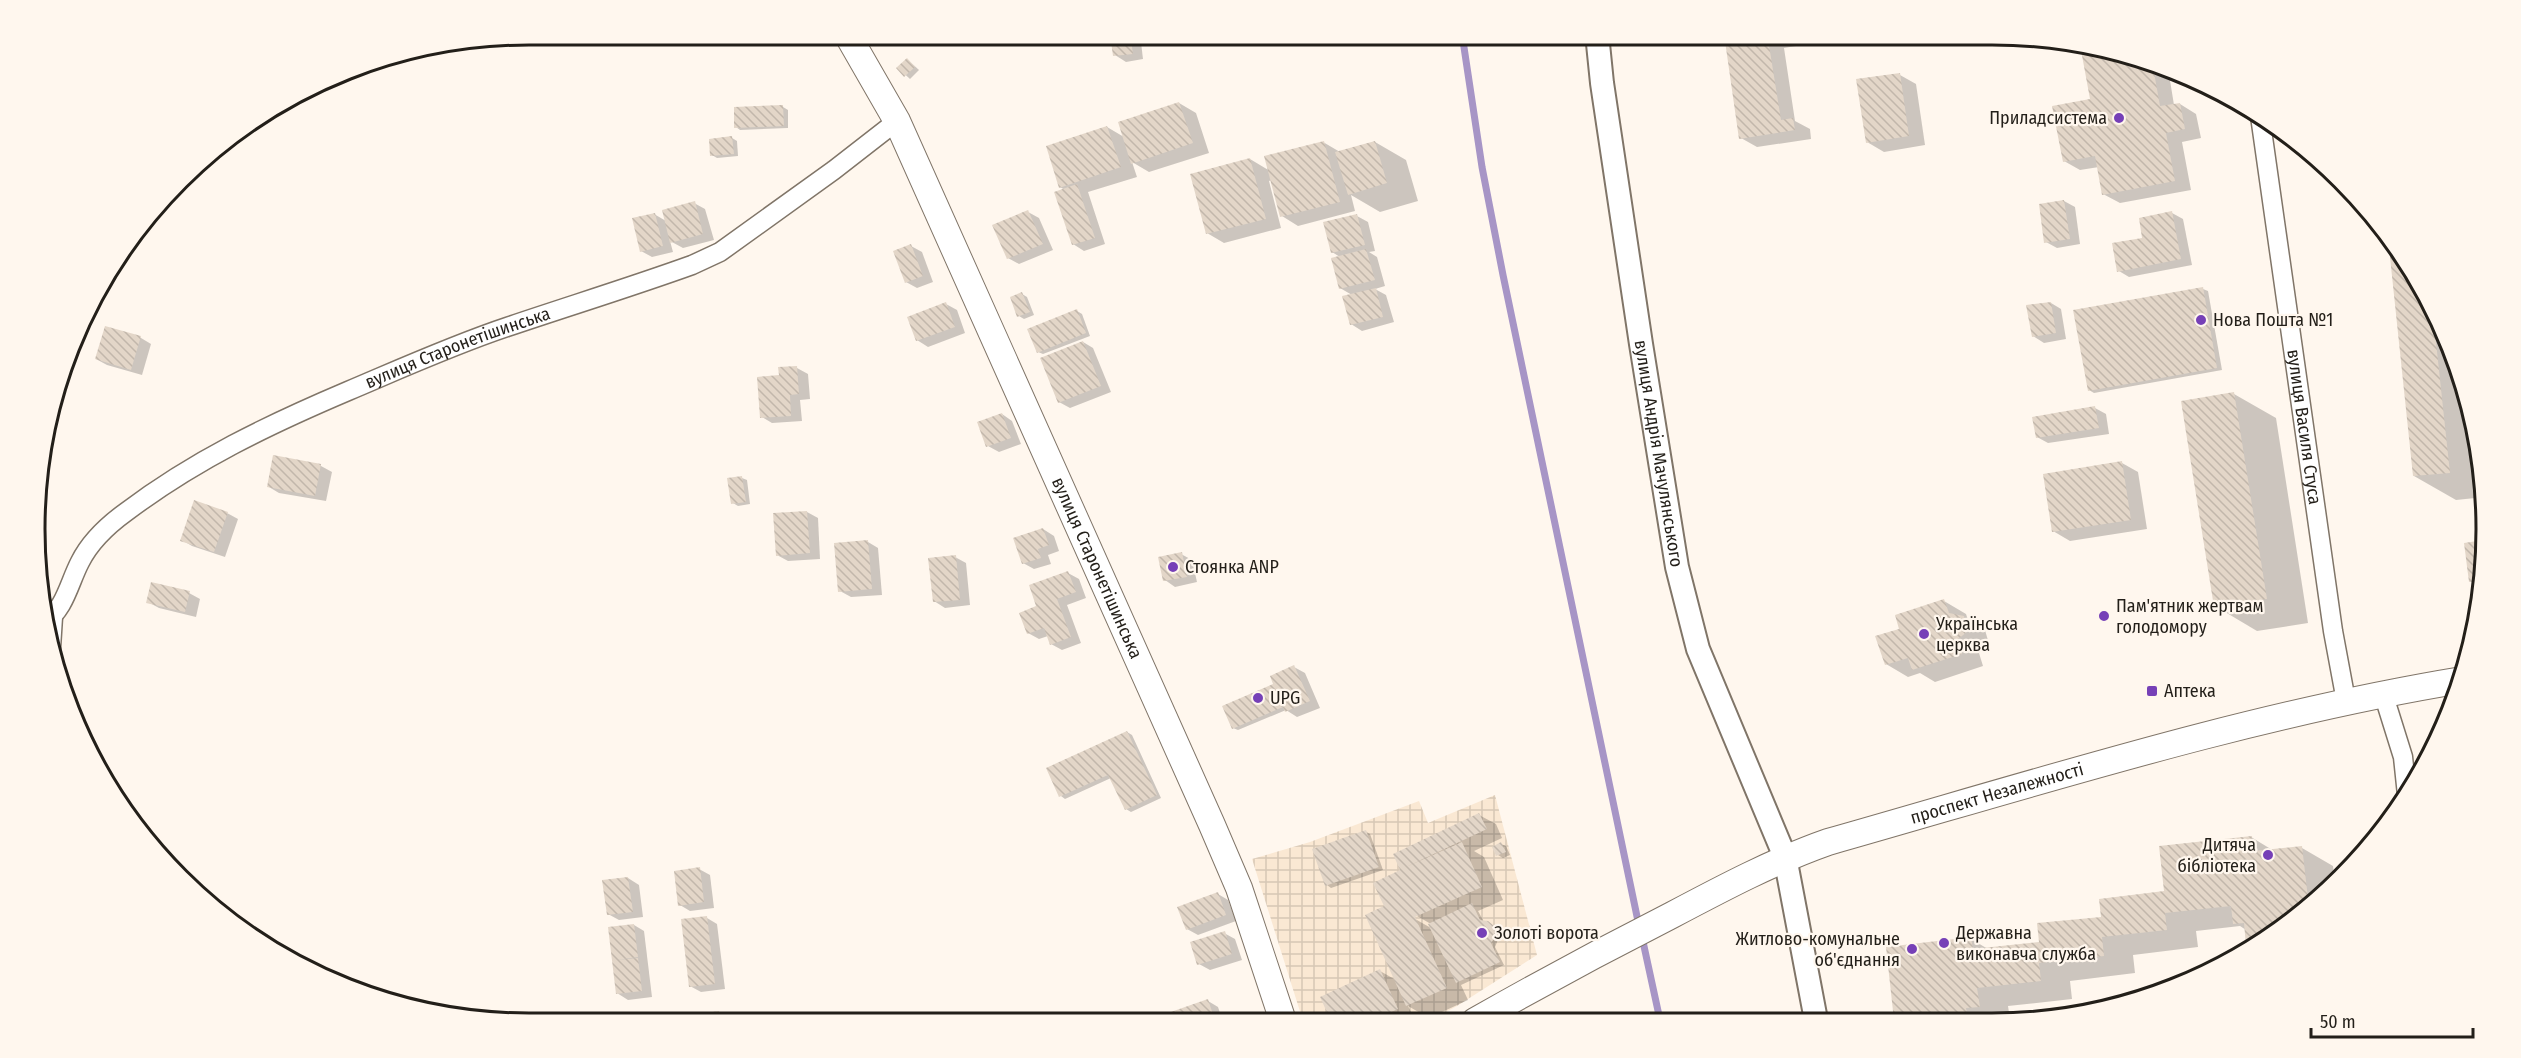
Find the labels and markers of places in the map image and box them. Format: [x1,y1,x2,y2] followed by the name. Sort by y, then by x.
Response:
[1989,107,2107,129] place label: Приладсистема
[2112,111,2126,125] marker: Приладсистема
[2213,309,2333,331] place label: Нова Пошта №1
[2194,313,2208,327] marker: Нова Пошта №1
[1185,556,1279,578] place label: Стоянка ANP
[1166,560,1180,574] marker: Стоянка ANP
[2116,595,2263,638] place label: Пам'ятник жертвам голодомору
[2097,609,2111,623] marker: Пам'ятник жертвам голодомору
[1935,613,2018,656] place label: Українська церква
[1917,627,1931,641] marker: Українська церква
[2164,680,2216,702] place label: Аптека
[2145,684,2159,698] marker: Аптека
[1270,687,1300,709] place label: UPG
[1251,691,1265,705] marker: UPG
[2177,834,2256,877] place label: Дитяча бібліотека
[2261,848,2275,862] marker: Дитяча бібліотека
[1494,922,1599,944] place label: Золоті ворота
[1955,922,2096,965] place label: Державна виконавча служба
[1475,926,1489,940] marker: Золоті ворота
[1736,928,1900,971] place label: Житлово-комунальне об'єднання
[1937,936,1951,950] marker: Державна виконавча служба
[1905,942,1919,956] marker: Житлово-комунальне об'єднання

